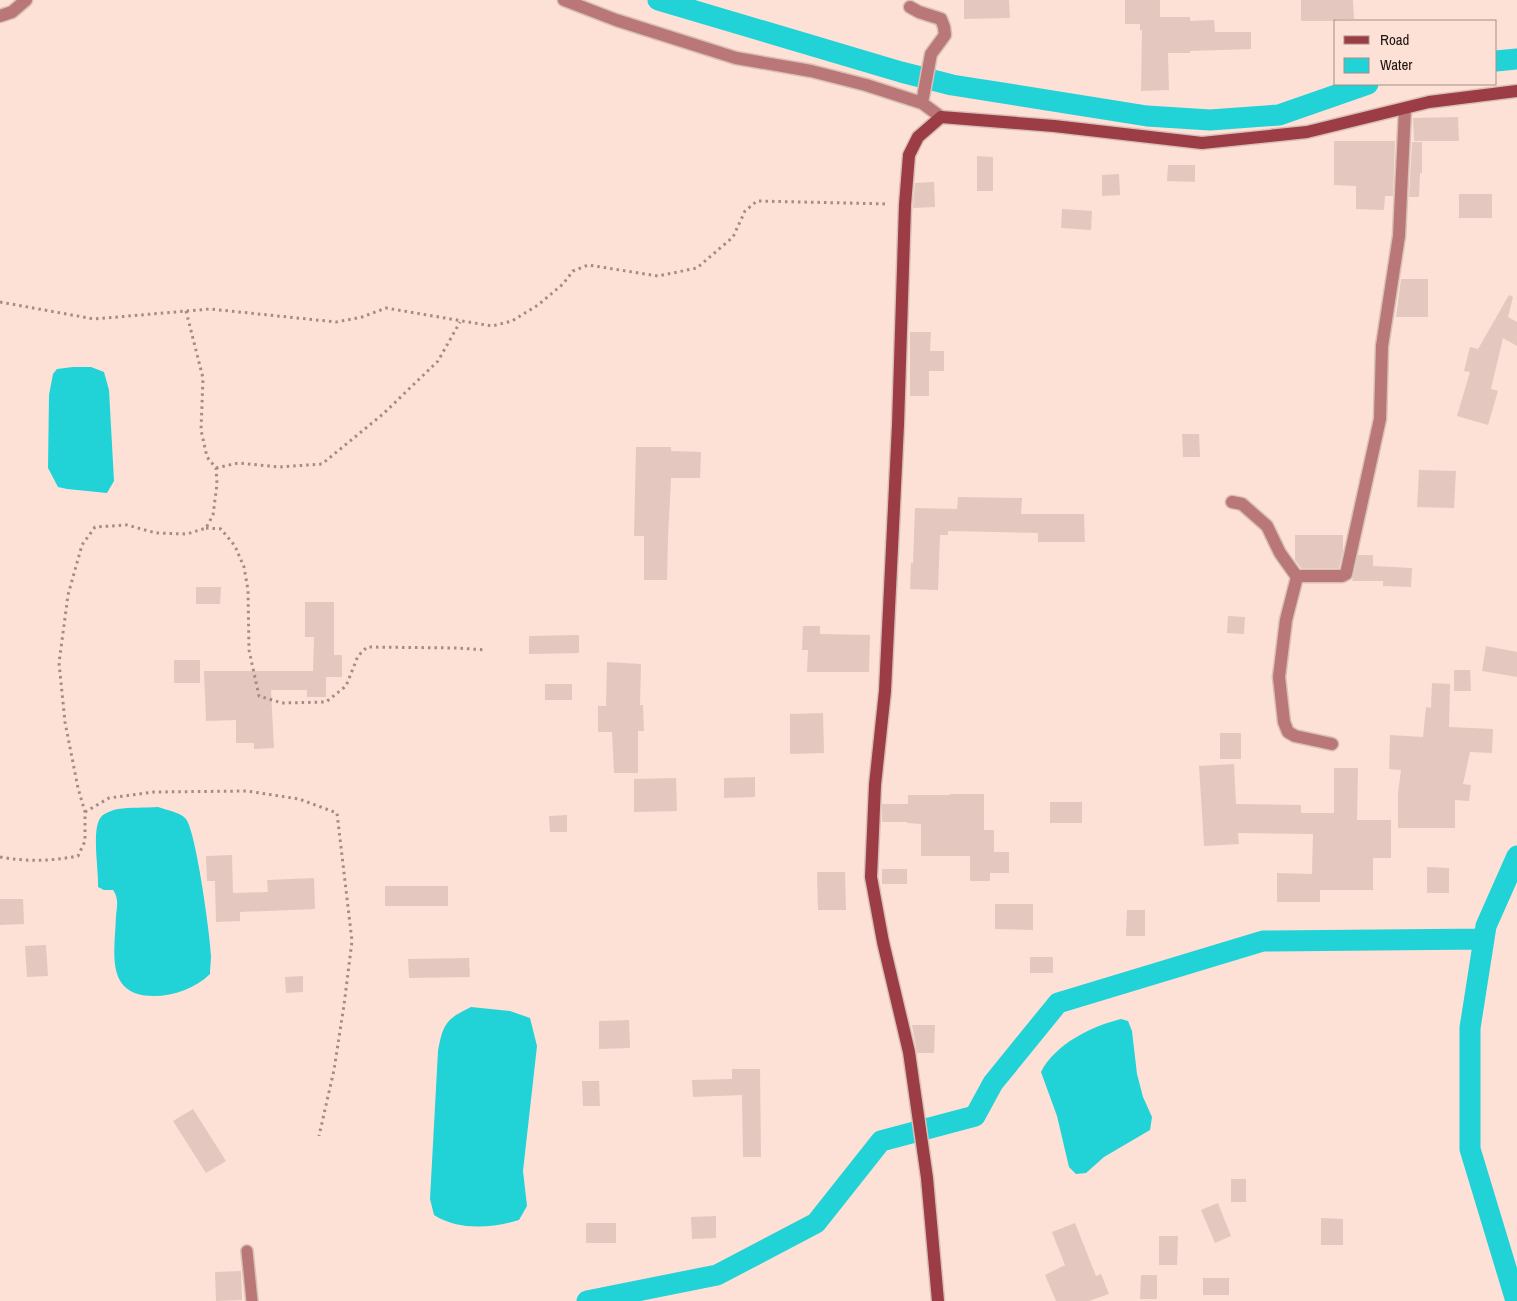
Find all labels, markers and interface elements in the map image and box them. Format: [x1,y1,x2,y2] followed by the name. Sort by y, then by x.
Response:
[1334,20,1497,85] legend
[1380,29,1409,50] text: Road
[1380,54,1412,75] text: Water

